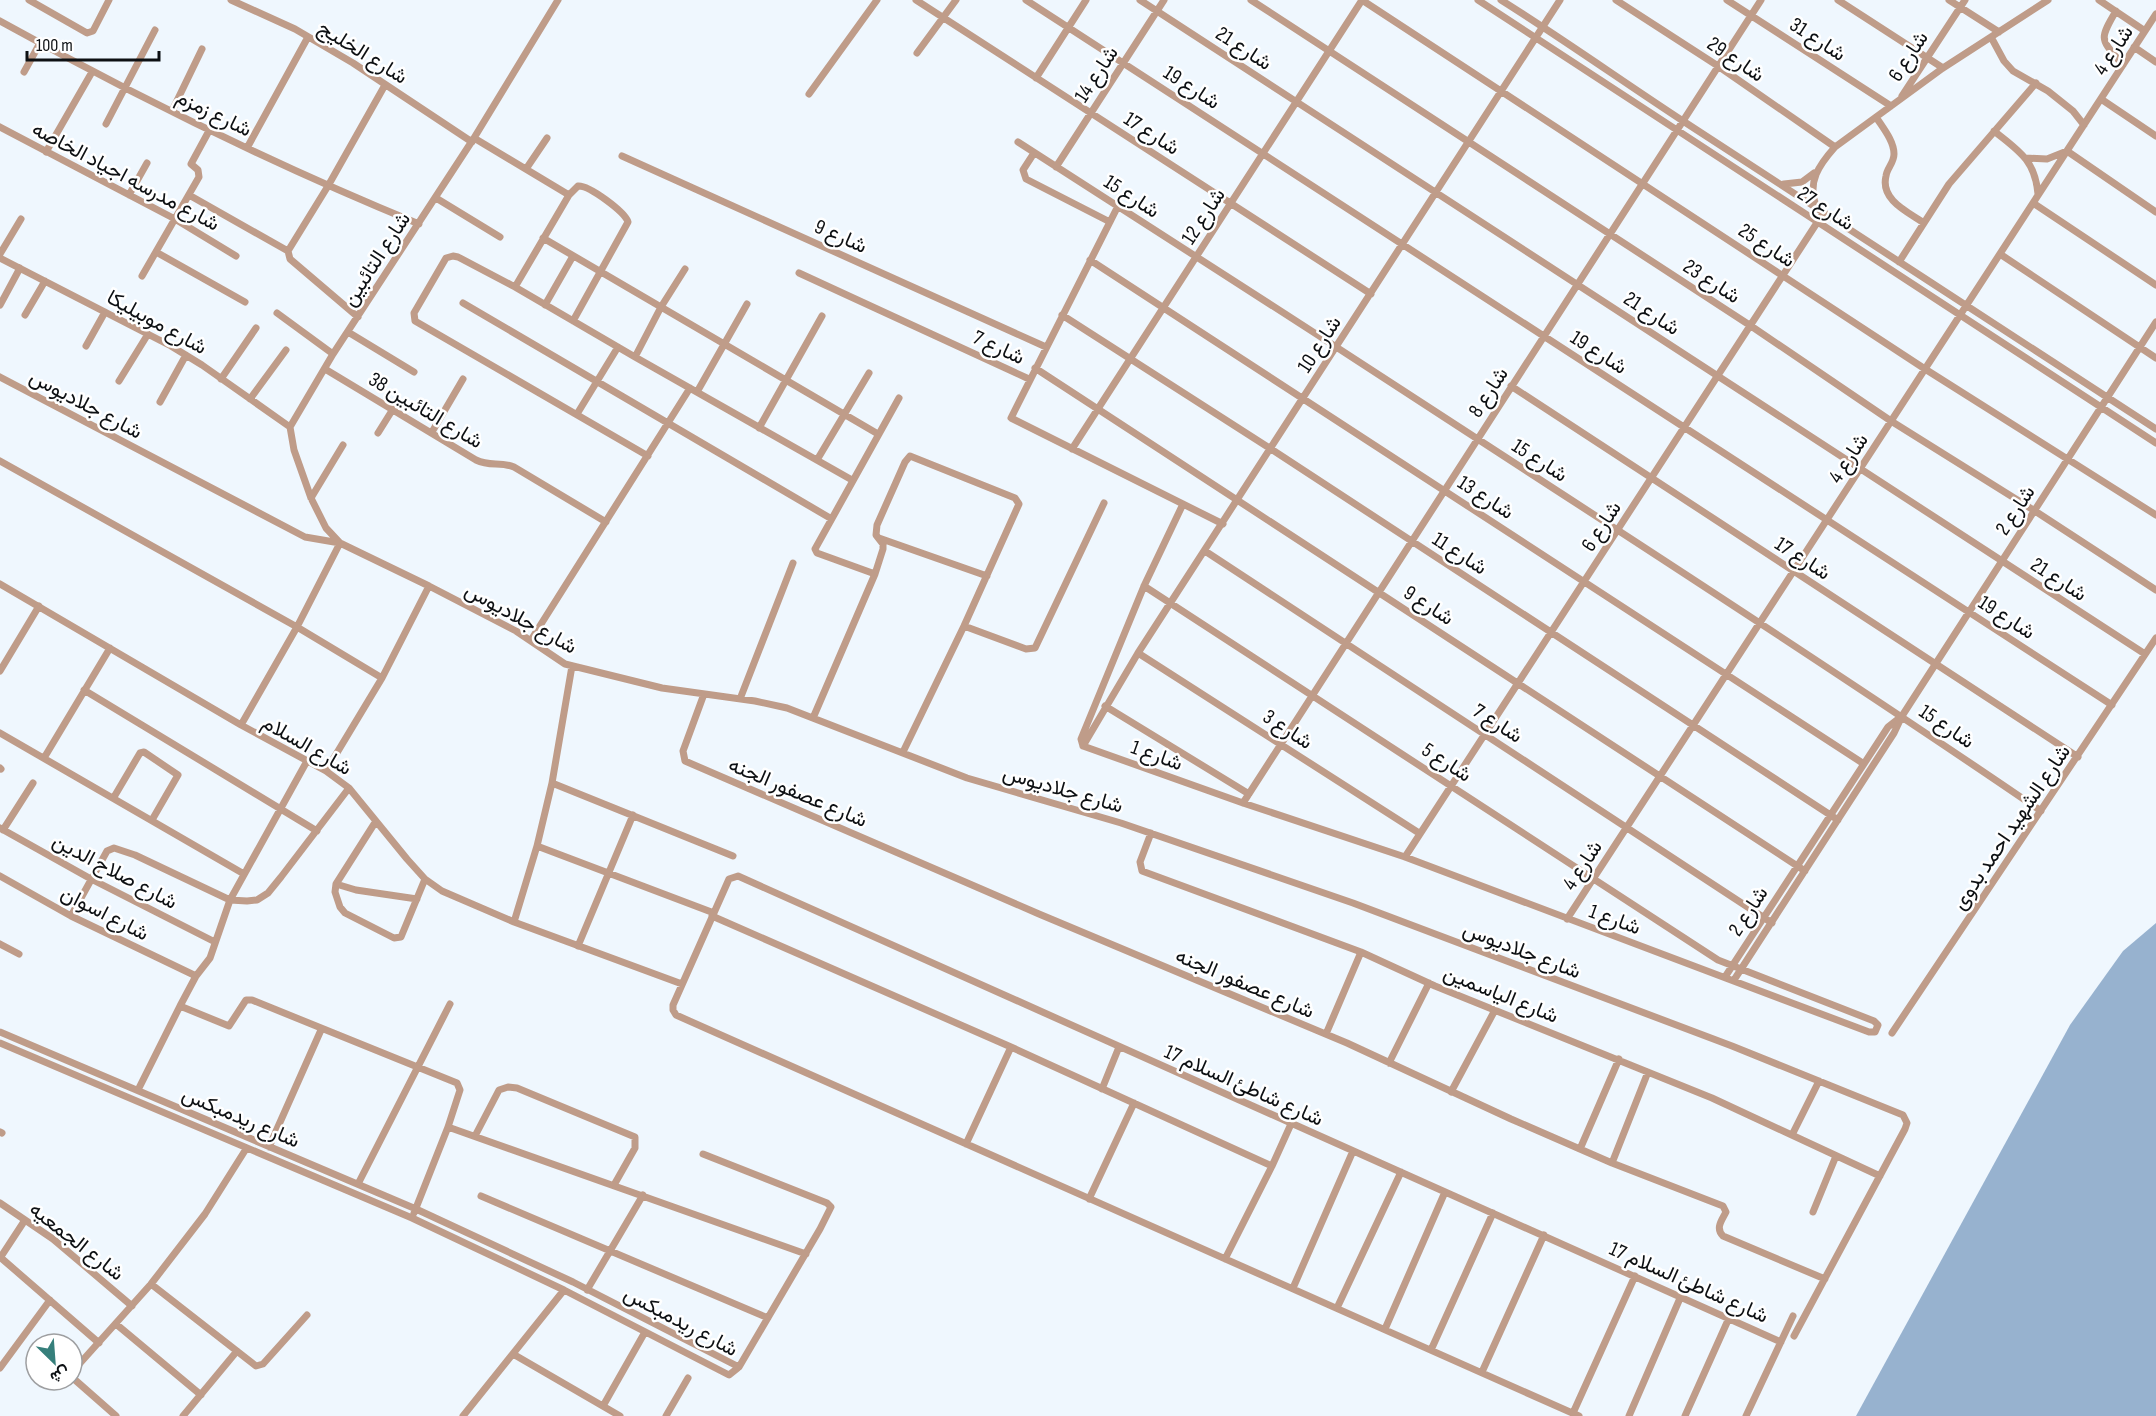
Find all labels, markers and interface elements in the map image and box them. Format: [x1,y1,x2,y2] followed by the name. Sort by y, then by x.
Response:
[1784,12,1850,68] street label: شارع 31
[313,15,412,91] street label: شارع الخليج
[1211,21,1276,77] street label: شارع 21
[2088,21,2140,80] street label: شارع 4
[27,24,159,62] scale bar
[1883,26,1935,87] street label: شارع 6
[1702,31,1769,88] street label: شارع 29
[36,35,73,56] text: 100 m
[1069,42,1125,108] street label: شارع 14
[1158,60,1225,116] street label: شارع 19
[171,84,256,143] street label: شارع زمزم
[1119,106,1184,161] street label: شارع 17
[27,116,224,237] street label: شارع مدرسه اجياد الخاصه
[1099,169,1164,224] street label: شارع 15
[1792,181,1859,237] street label: شارع 27
[1176,184,1232,250] street label: شارع 12
[337,207,417,312] street label: شارع التائبين
[810,214,871,260] street label: شارع 9
[1733,218,1800,274] street label: شارع 25
[1678,254,1745,310] street label: شارع 23
[102,285,211,361] street label: شارع موبيليكا
[1619,286,1684,342] street label: شارع 21
[1292,311,1348,378] street label: شارع 10
[969,325,1029,371] street label: شارع 7
[1565,325,1632,381] street label: شارع 19
[1463,362,1515,423] street label: شارع 8
[25,364,146,446] street label: شارع جلاديوس
[364,367,487,455] street label: شارع التائبين 38
[1823,429,1875,488] street label: شارع 4
[1507,433,1572,488] street label: شارع 15
[1452,470,1518,526] street label: شارع 13
[1990,481,2042,540] street label: شارع 2
[1576,496,1628,557] street label: شارع 6
[1427,527,1492,581] street label: شارع 11
[1770,531,1835,586] street label: شارع 17
[2026,552,2091,608] street label: شارع 21
[460,577,581,660] street label: شارع جلاديوس
[1398,580,1459,632] street label: شارع 9
[1973,590,2040,646] street label: شارع 19
[1468,698,1527,749] street label: شارع 7
[1914,699,1979,755] street label: شارع 15
[1258,704,1317,756] street label: شارع 3
[257,710,356,782] street label: شارع السلام
[1127,735,1186,777] street label: شارع 1
[1417,737,1476,788] street label: شارع 5
[1947,740,2077,915] street label: شارع الشهيد احمد بدوى
[724,752,871,834] street label: شارع عصفور الجنه
[999,760,1126,820] street label: شارع جلاديوس
[48,828,181,916] street label: شارع صلاح الدين
[1557,836,1609,895] street label: شارع 4
[56,881,153,947] street label: شارع اسوان
[1723,882,1775,941] street label: شارع 2
[1585,899,1644,941] street label: شارع 1
[1459,917,1584,985] street label: شارع جلاديوس
[1171,943,1318,1025] street label: شارع عصفور الجنه
[1439,960,1562,1030] street label: شارع الياسمين
[1160,1039,1327,1133] street label: شارع شاطئ السلام 17
[178,1081,304,1154] street label: شارع ريدمبكس
[24,1197,129,1287] street label: شارع الجمعيه
[1605,1236,1772,1330] street label: شارع شاطئ السلام 17
[619,1281,742,1363] street label: شارع ريدمبكس
[24,1332,84,1392] north arrow
[47,1362,72,1387] text: ش

